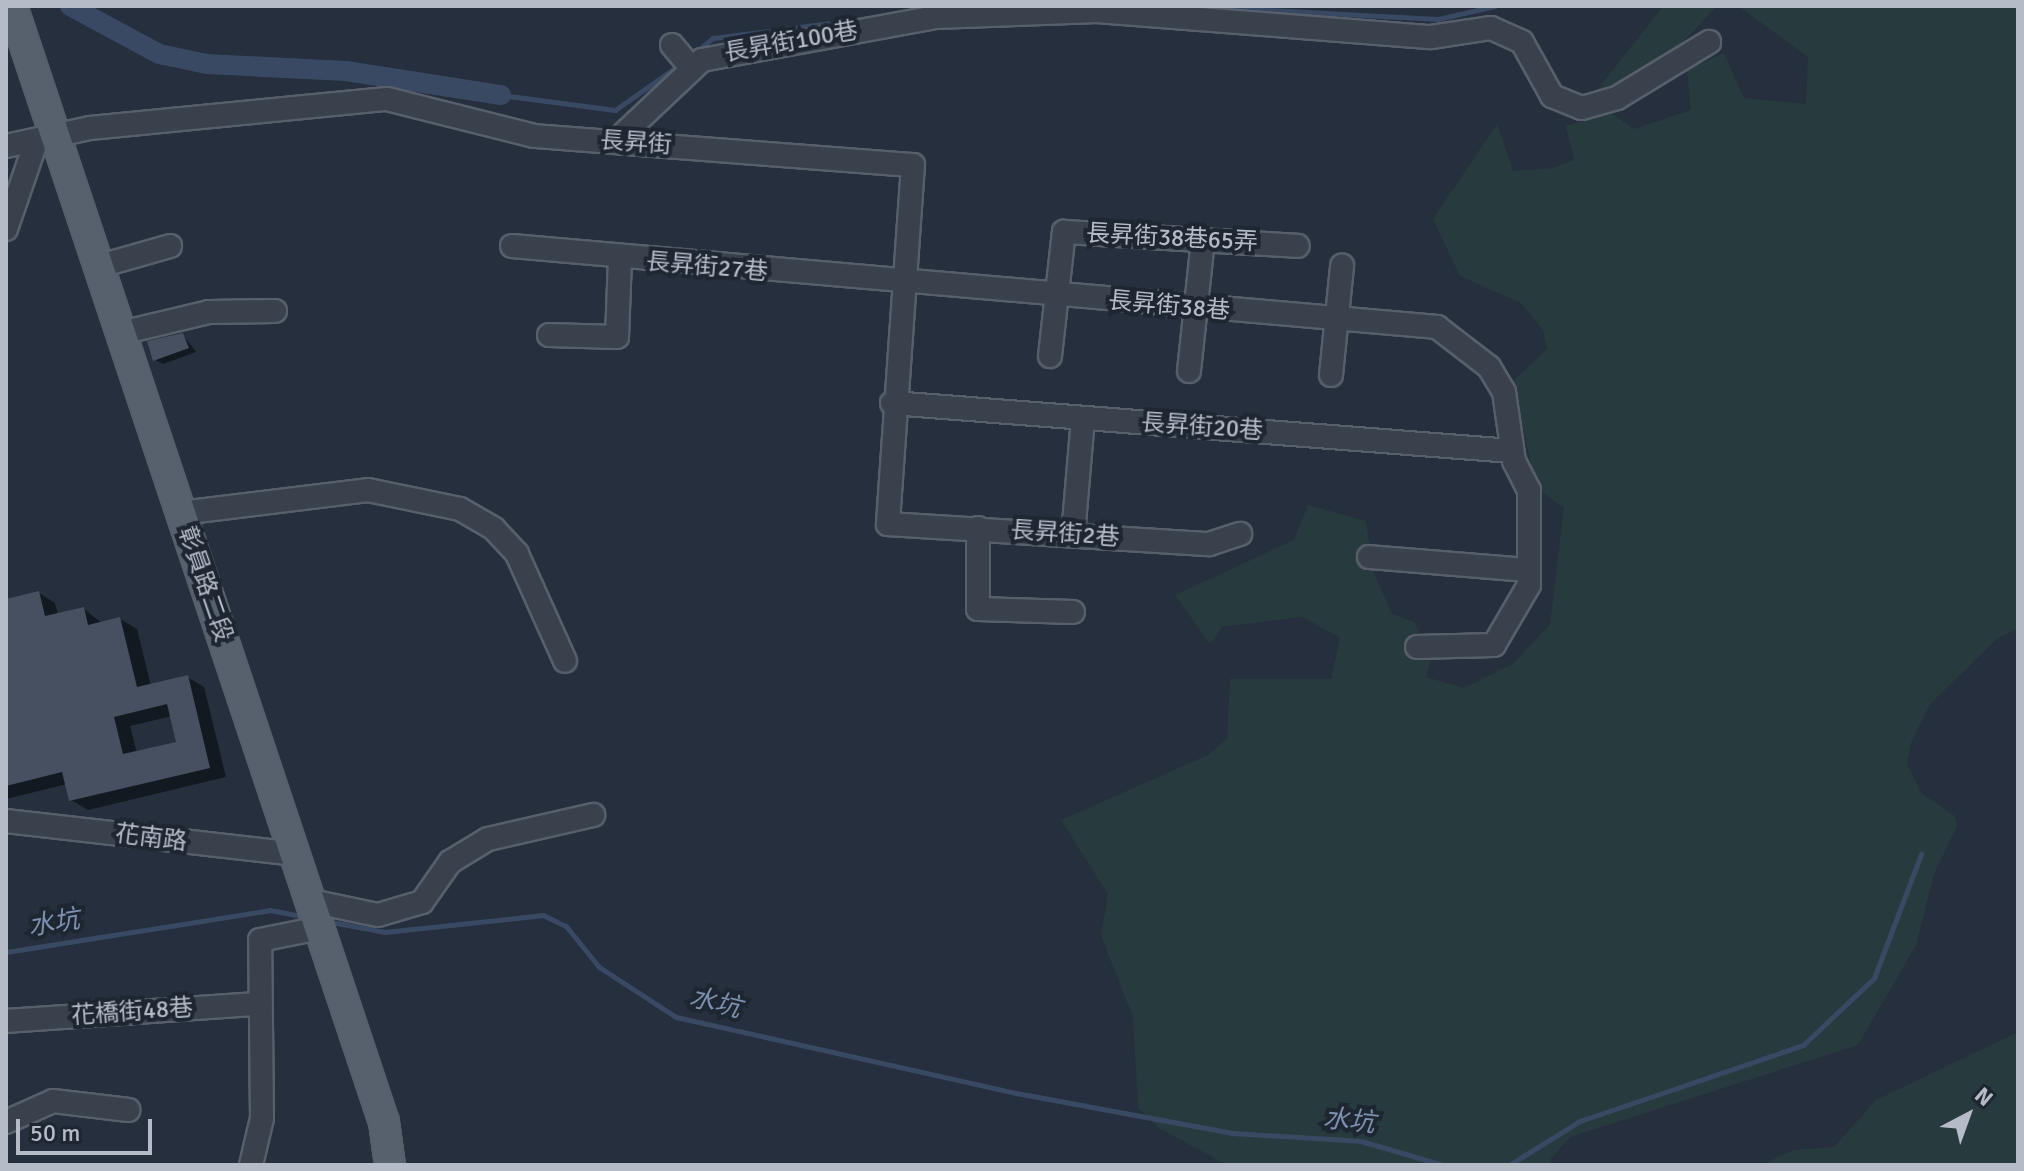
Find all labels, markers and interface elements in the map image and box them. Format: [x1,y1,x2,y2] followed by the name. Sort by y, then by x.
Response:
[722,16,860,68] street label: 長昇街100巷
[599,126,673,160] street label: 長昇街
[1085,219,1259,257] street label: 長昇街38巷65弄
[645,247,769,287] street label: 長昇街27巷
[1107,286,1231,326] street label: 長昇街38巷
[1140,408,1264,446] street label: 長昇街20巷
[1010,516,1120,552] street label: 長昇街2巷
[172,523,238,645] street label: 彰員路二段
[114,819,188,857] street label: 花南路
[26,905,82,943] water label: 水坑
[686,983,744,1025] water label: 水坑
[70,993,194,1031] street label: 花橋街48巷
[1928,1075,2008,1155] north arrow
[1969,1081,1999,1112] text: N
[20,1103,156,1153] scale bar
[1322,1104,1376,1140] water label: 水坑
[30,1118,80,1148] text: 50 m

